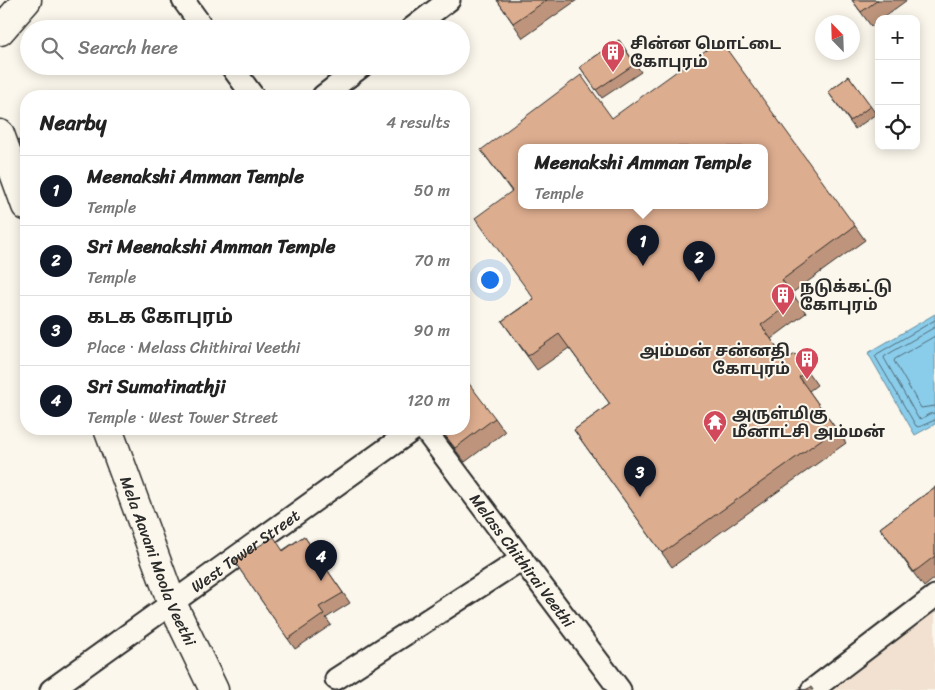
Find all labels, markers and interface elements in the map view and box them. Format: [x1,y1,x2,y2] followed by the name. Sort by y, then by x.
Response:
[815,15,860,60] north arrow
[875,15,920,150] map controls
[875,15,920,60] button: +
[20,20,470,75] search box
[630,29,781,76] place label: சின்ன மொட்டை கோபுரம்
[78,31,178,64] text: Search here
[38,34,66,62] icon: search
[600,39,626,73] building icon: சின்ன மொட்டை கோபுரம்
[875,60,920,105] button: −
[40,104,106,142] text: Nearby
[875,105,920,150] button: locate
[386,108,450,137] text: 4 results
[518,144,768,209] popup
[534,146,752,179] text: Meenakshi Amman Temple
[87,160,304,193] text: Meenakshi Amman Temple
[53,176,59,205] text: 1
[414,176,450,205] text: 50 m
[534,179,584,208] text: Temple
[87,193,136,222] text: Temple
[627,225,659,266] pin: 1
[87,230,336,263] text: Sri Meenakshi Amman Temple
[683,241,715,282] pin: 2
[51,246,61,275] text: 2
[414,246,450,275] text: 70 m
[87,263,136,292] text: Temple
[477,267,503,293] your location
[800,272,892,319] place label: நடுக்கட்டு கோபுரம்
[770,282,796,316] building icon: நடுக்கட்டு கோபுரம்
[87,300,233,333] text: கடக கோபுரம்
[52,316,60,345] text: 3
[414,316,450,345] text: 90 m
[87,333,300,362] text: Place · Melass Chithirai Veethi
[640,336,790,383] place label: அம்மன் சன்னதி கோபுரம்
[794,346,820,380] building icon: அம்மன் சன்னதி கோபுரம்
[87,370,226,403] text: Sri Sumatinathji
[51,386,61,415] text: 4
[407,386,450,415] text: 120 m
[732,399,885,446] place label: அருள்மிகு மீனாட்சி அம்மன்
[87,403,278,432] text: Temple · West Tower Street
[702,409,728,443] temple icon: அருள்மிகு மீனாட்சி அம்மன்
[624,456,656,497] pin: 3
[112,472,205,651] street label: Mela Aavani Moola Veethi
[462,487,583,634] street label: Melass Chithirai Veethi
[184,501,306,600] street label: West Tower Street
[305,540,337,581] pin: 4

